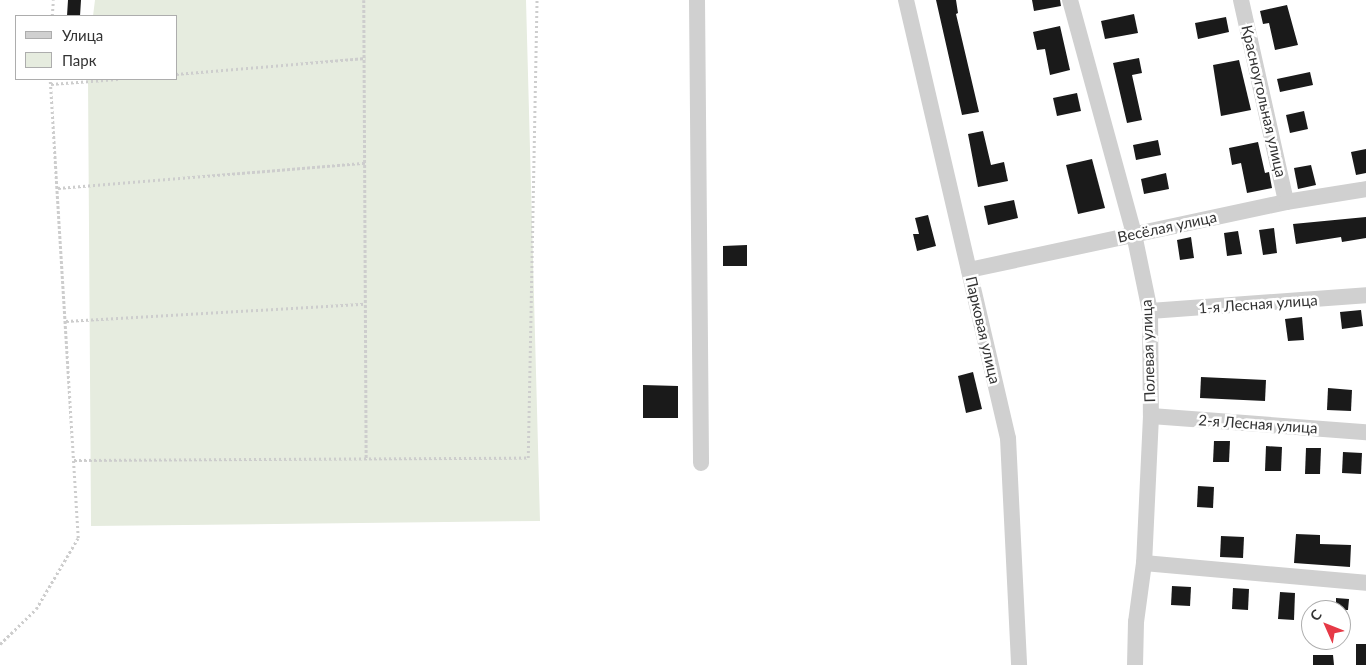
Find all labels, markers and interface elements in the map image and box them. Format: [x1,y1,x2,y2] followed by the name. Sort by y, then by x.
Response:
[15,15,178,80] legend
[1238,23,1290,179] street label: Красноугольная улица
[62,26,103,44] text: Улица
[62,51,96,69] text: Парк
[1116,208,1218,246] street label: Весёлая улица
[962,275,1004,385] street label: Парковая улица
[1198,291,1318,317] street label: 1-я Лесная улица
[1137,299,1159,403] street label: Полевая улица
[1198,411,1318,437] street label: 2-я Лесная улица
[1301,600,1351,650] north arrow
[1306,606,1325,624] text: С

